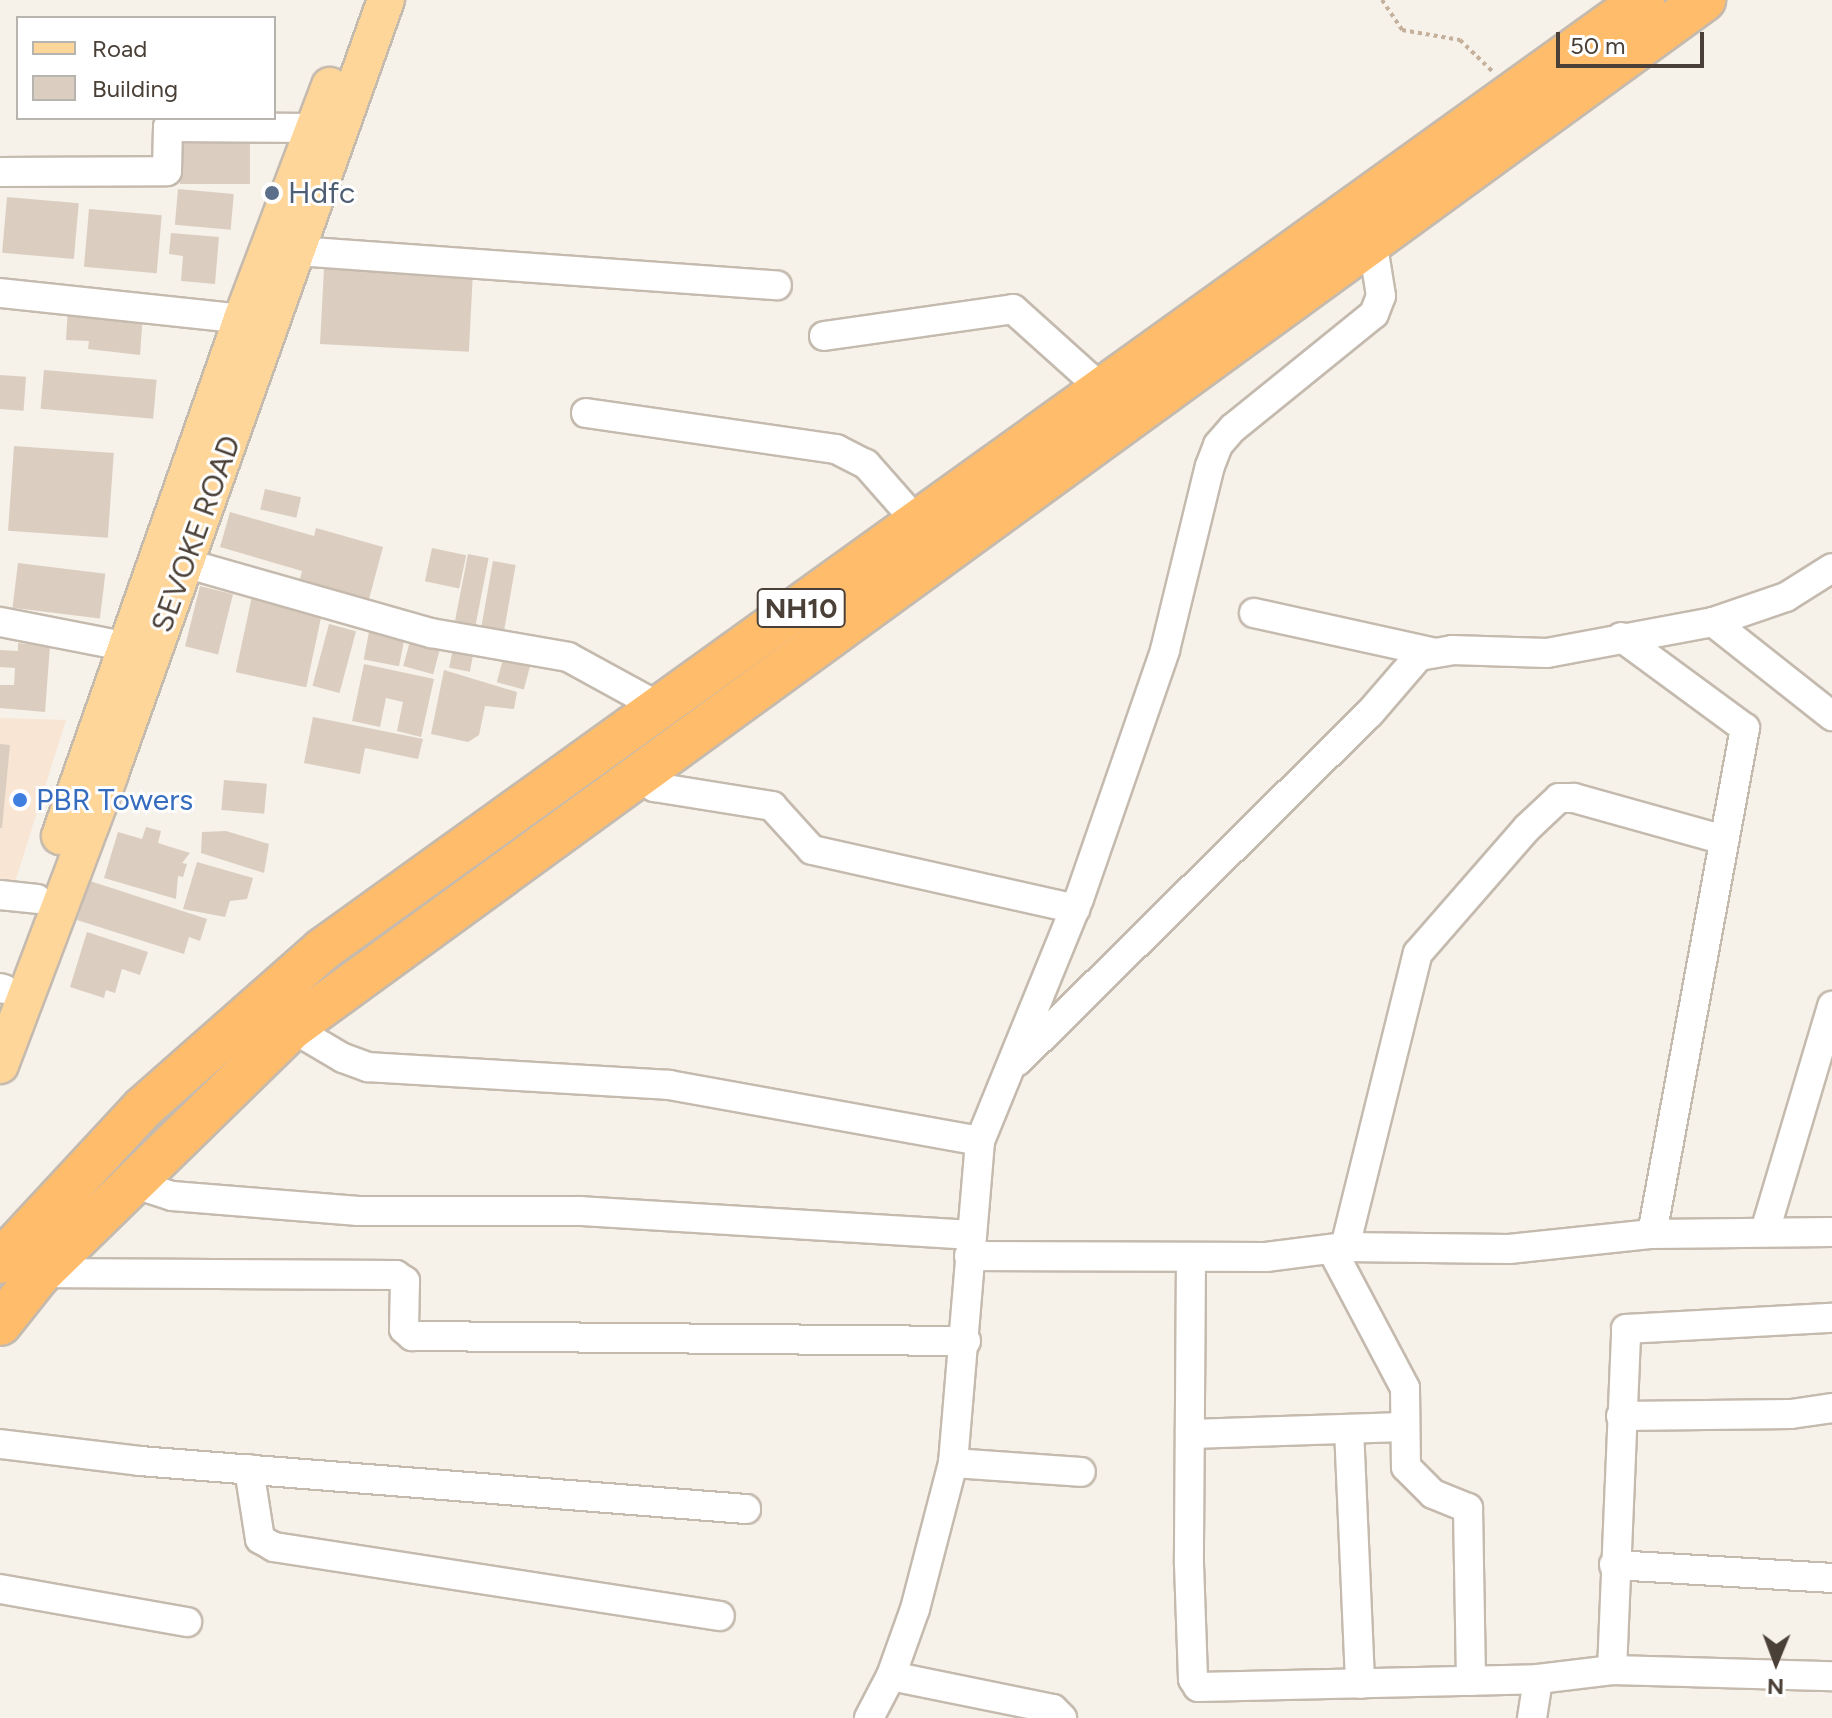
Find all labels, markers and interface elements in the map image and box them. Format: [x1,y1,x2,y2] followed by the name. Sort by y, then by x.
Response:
[16,16,276,120] legend
[1560,16,1708,66] scale bar
[1570,31,1626,60] text: 50 m
[92,34,147,63] text: Road
[92,74,178,103] text: Building
[288,175,355,211] place label: Hdfc
[263,184,281,202] marker: Hdfc
[144,431,248,637] street label: SEVOKE ROAD
[755,584,847,632] road number: NH10
[36,782,193,818] place label: PBR Towers
[11,791,29,809] marker: PBR Towers
[1736,1622,1816,1702] north arrow
[1767,1673,1784,1700] text: N

